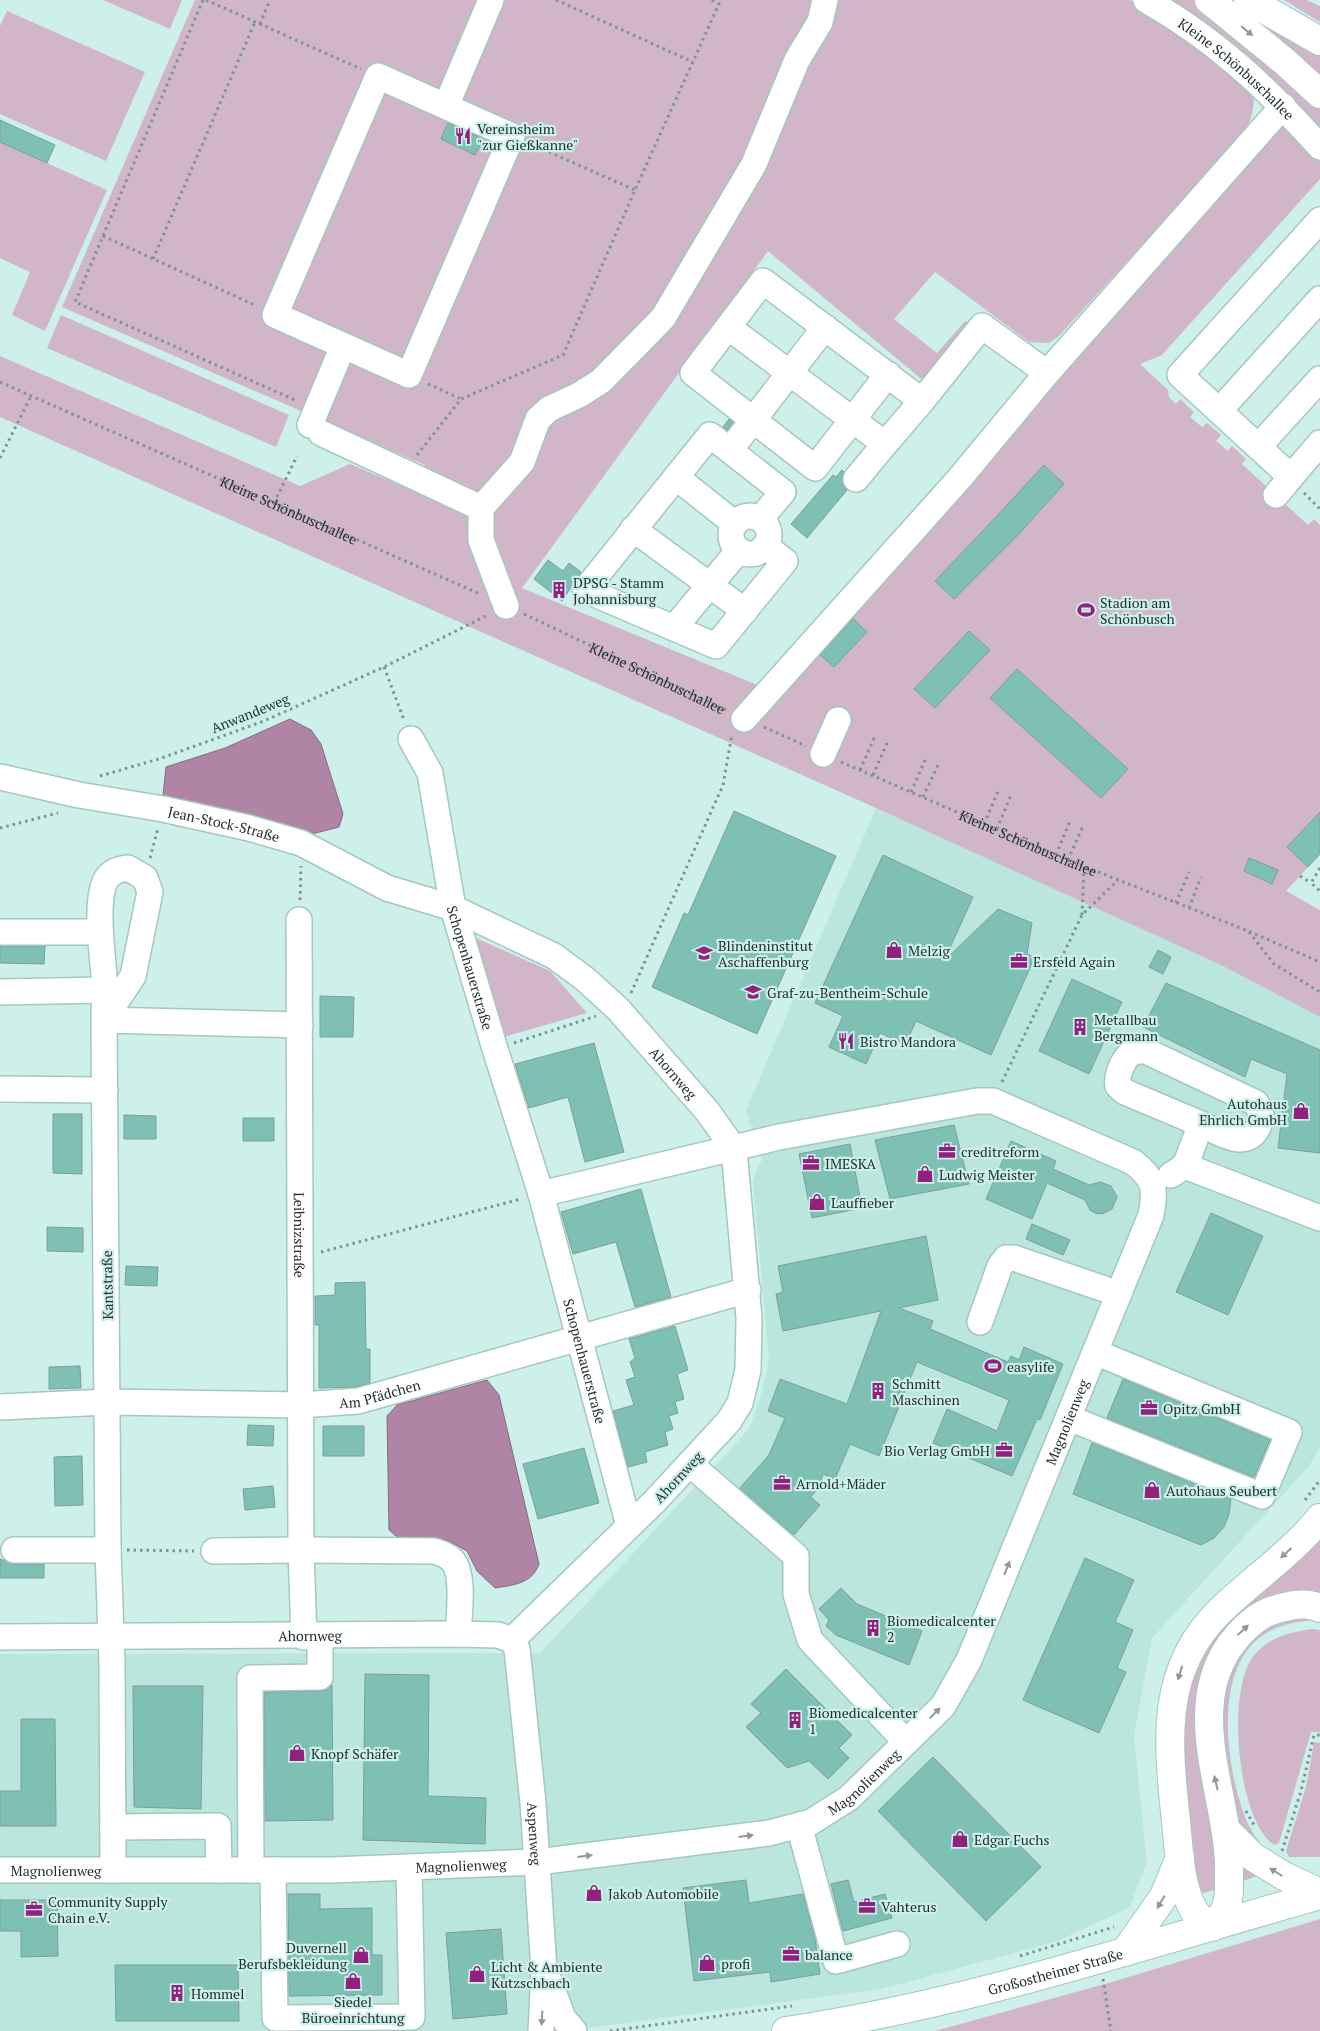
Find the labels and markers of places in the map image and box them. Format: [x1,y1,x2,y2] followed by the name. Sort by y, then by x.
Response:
[477,119,578,154] place label: Vereinsheim "zur Gießkanne"
[453,126,473,146] restaurant icon: Vereinsheim "zur Gießkanne"
[573,573,664,608] place label: DPSG - Stamm Johannisburg
[549,580,569,600] building icon: DPSG - Stamm Johannisburg
[1100,593,1175,628] place label: Stadion am Schönbusch
[1076,600,1096,620] sports icon: Stadion am Schönbusch
[718,936,814,971] place label: Blindeninstitut Aschaffenburg
[884,940,904,960] shop icon: Melzig
[908,941,950,960] place label: Melzig
[694,943,714,963] school or university icon: Blindeninstitut Aschaffenburg
[1009,951,1029,971] office icon: Ersfeld Again
[1033,952,1116,971] place label: Ersfeld Again
[743,982,763,1002] school or university icon: Graf-zu-Bentheim-Schule
[767,983,928,1002] place label: Graf-zu-Bentheim-Schule
[1094,1010,1159,1045] place label: Metallbau Bergmann
[1070,1017,1090,1037] building icon: Metallbau Bergmann
[836,1031,856,1051] restaurant icon: Bistro Mandora
[860,1032,956,1051] place label: Bistro Mandora
[1199,1094,1287,1129] place label: Autohaus Ehrlich GmbH
[1291,1101,1311,1121] shop icon: Autohaus Ehrlich GmbH
[937,1141,957,1161] office icon: creditreform
[961,1142,1039,1161] place label: creditreform
[801,1153,821,1173] office icon: IMESKA
[825,1154,876,1173] place label: IMESKA
[915,1164,935,1184] shop icon: Ludwig Meister
[939,1165,1035,1184] place label: Ludwig Meister
[807,1192,827,1212] shop icon: Lauffieber
[831,1193,895,1212] place label: Lauffieber
[983,1356,1003,1376] sports icon: easylife
[1007,1357,1054,1376] place label: easylife
[892,1374,961,1409] place label: Schmitt Maschinen
[868,1381,888,1401] building icon: Schmitt Maschinen
[1139,1398,1159,1418] office icon: Opitz GmbH
[1163,1399,1240,1418] place label: Opitz GmbH
[994,1440,1014,1460] office icon: Bio Verlag GmbH
[884,1441,990,1460] place label: Bio Verlag GmbH
[772,1473,792,1493] office icon: Arnold+Mäder
[796,1474,886,1493] place label: Arnold+Mäder
[1142,1480,1162,1500] shop icon: Autohaus Seubert
[1166,1481,1278,1500] place label: Autohaus Seubert
[887,1611,996,1646] place label: Biomedicalcenter 2
[863,1618,883,1638] building icon: Biomedicalcenter 2
[809,1703,918,1738] place label: Biomedicalcenter 1
[785,1710,805,1730] building icon: Biomedicalcenter 1
[287,1743,307,1763] shop icon: Knopf Schäfer
[311,1744,399,1763] place label: Knopf Schäfer
[950,1829,970,1849] shop icon: Edgar Fuchs
[974,1830,1050,1849] place label: Edgar Fuchs
[584,1883,604,1903] shop icon: Jakob Automobile
[608,1884,719,1903] place label: Jakob Automobile
[48,1892,168,1927] place label: Community Supply Chain e.V.
[857,1896,877,1916] office icon: Vahterus
[881,1897,936,1916] place label: Vahterus
[24,1899,44,1919] office icon: Community Supply Chain e.V.
[238,1938,348,1973] place label: Duvernell Berufsbekleidung
[781,1944,801,1964] office icon: balance
[351,1945,371,1965] shop icon: Duvernell Berufsbekleidung
[805,1945,853,1964] place label: balance
[697,1953,717,1973] shop icon: profi
[721,1954,750,1973] place label: profi
[491,1957,603,1992] place label: Licht & Ambiente Kutzschbach
[467,1964,487,1984] shop icon: Licht & Ambiente Kutzschbach
[343,1971,363,1991] shop icon: Siedel Büroeinrichtung
[167,1983,187,2003] building icon: Hommel
[191,1984,244,2003] place label: Hommel
[302,1992,405,2027] place label: Siedel Büroeinrichtung

